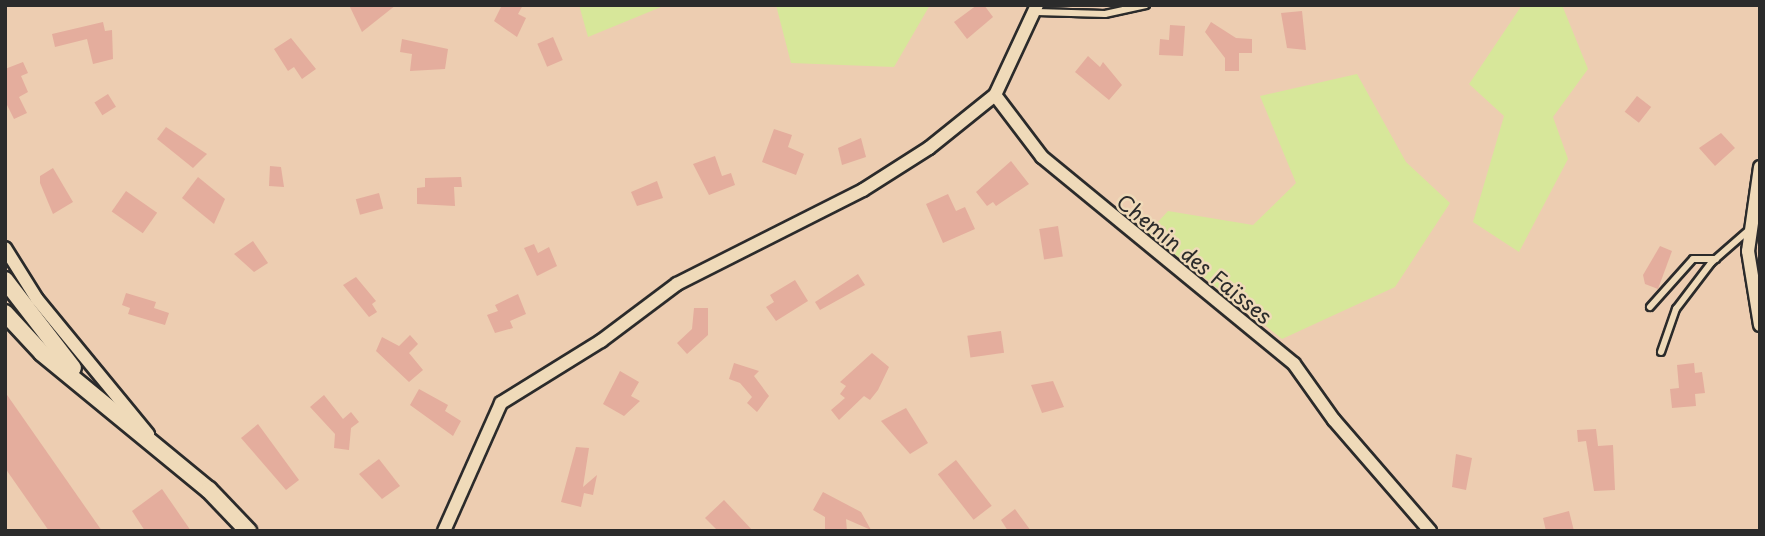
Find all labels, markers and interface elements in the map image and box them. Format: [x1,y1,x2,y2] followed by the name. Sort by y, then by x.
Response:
[1113,188,1277,328] street label: Chemin des Faïsses

